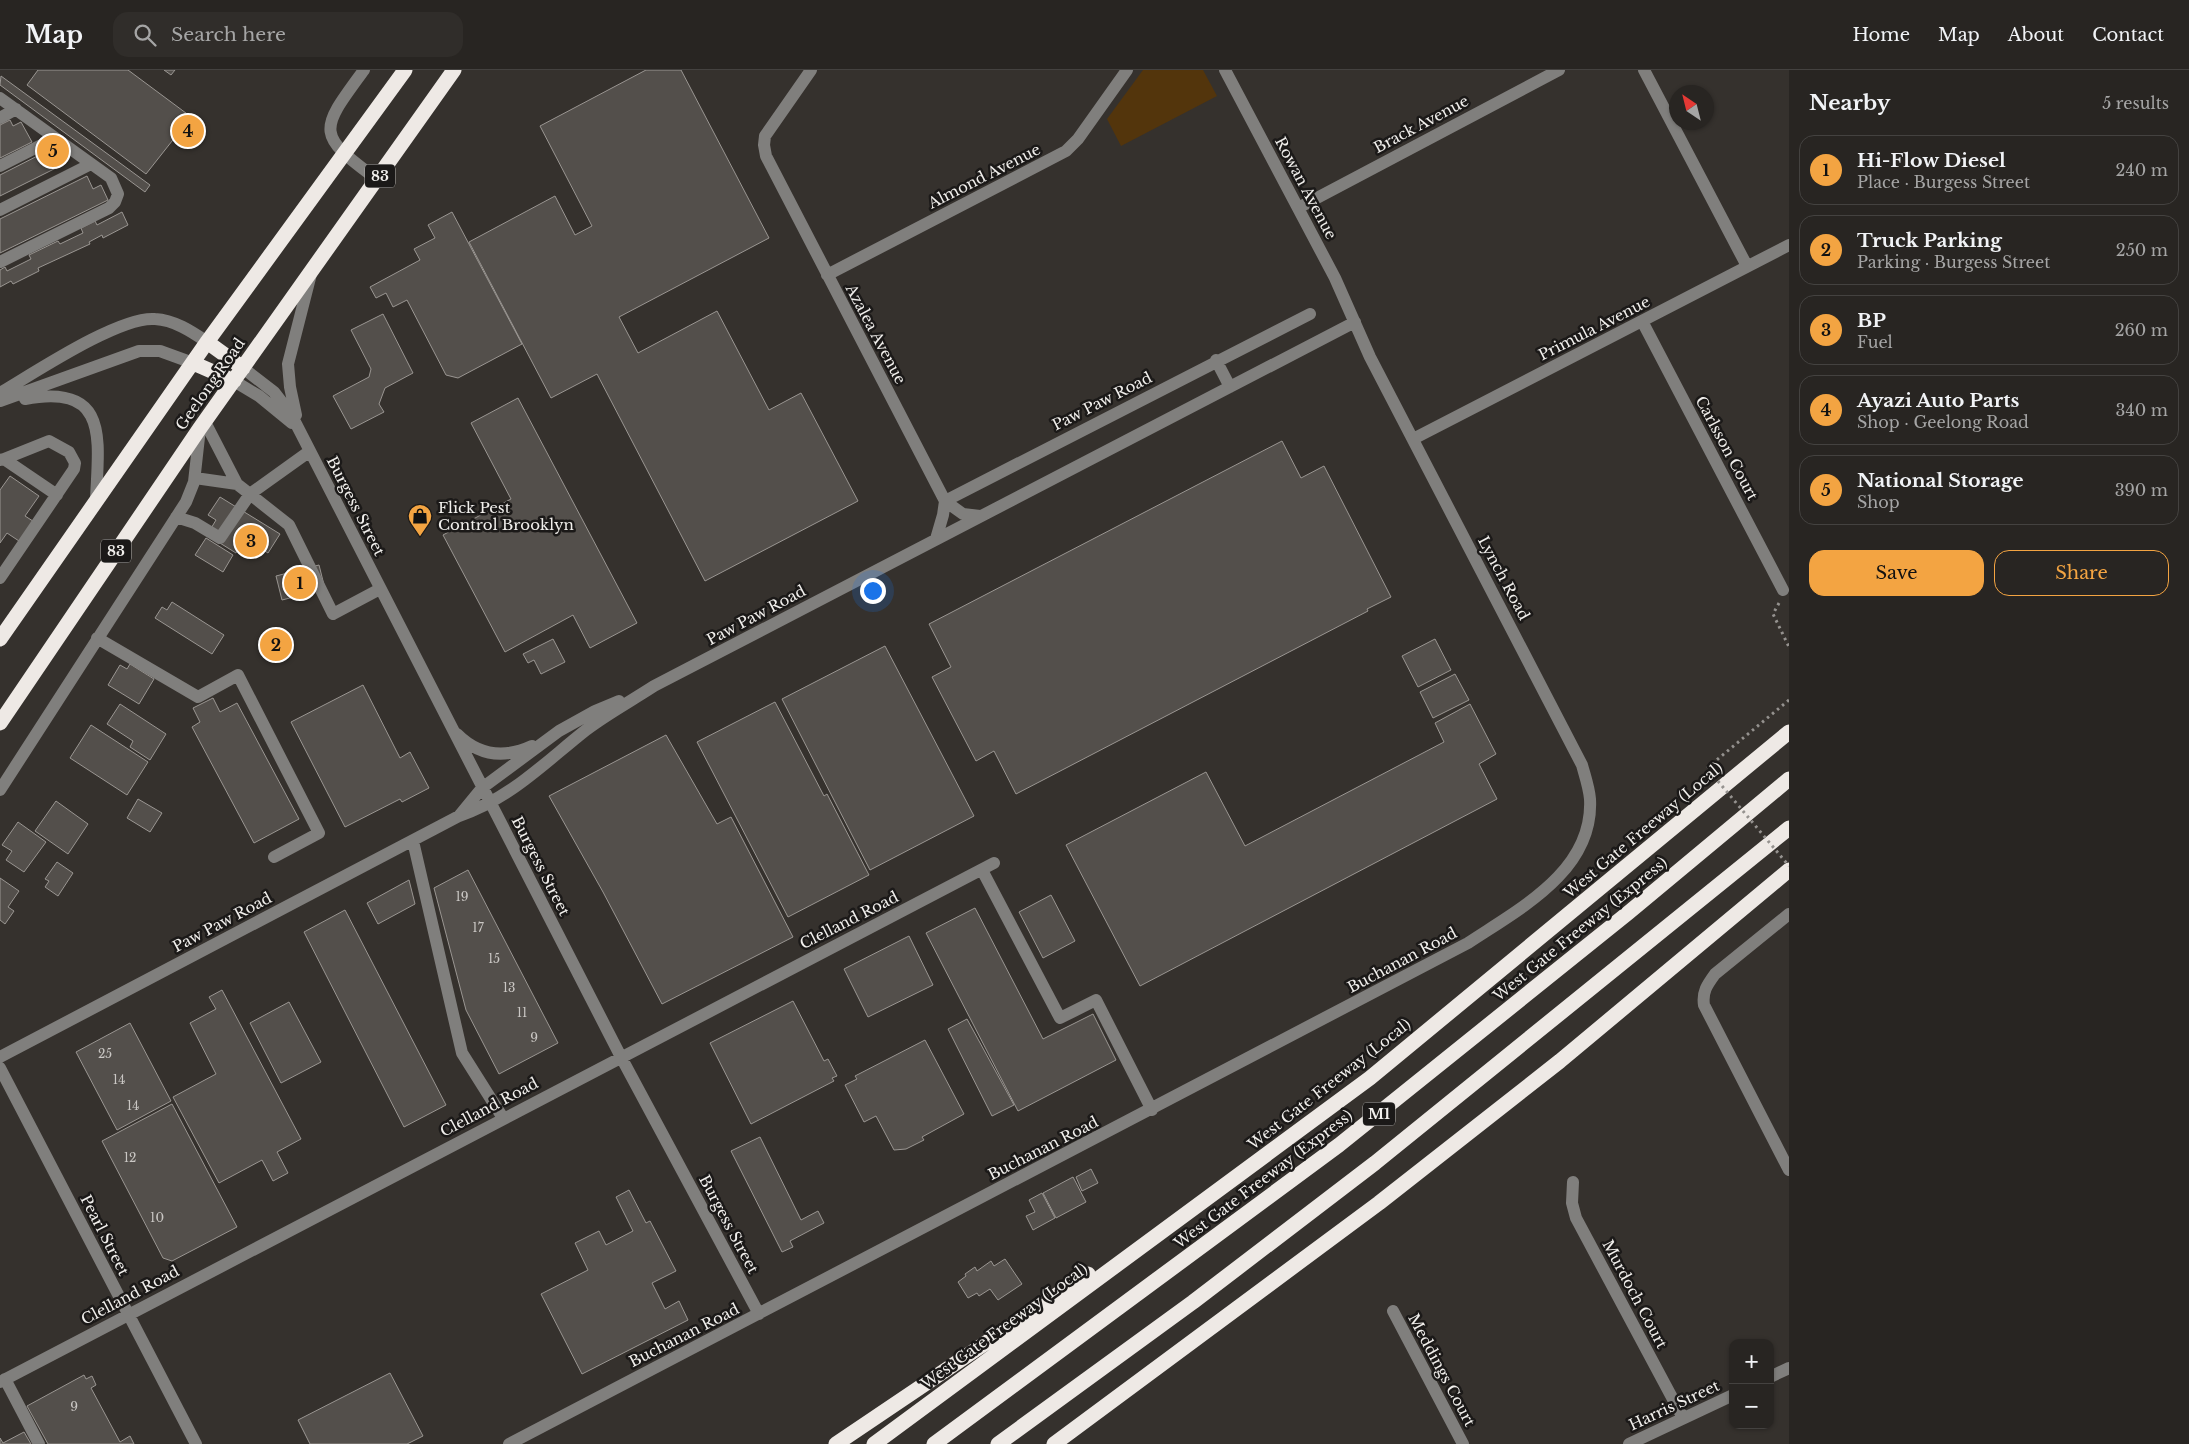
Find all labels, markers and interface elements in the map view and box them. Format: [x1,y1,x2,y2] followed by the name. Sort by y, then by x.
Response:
[113,12,463,57] search box
[25,20,83,49] text: Map
[131,21,159,49] icon: search
[171,23,286,46] text: Search here
[1852,24,1910,46] text: Home
[1938,24,1980,46] text: Map
[2008,24,2064,46] text: About
[2092,24,2164,46] text: Contact
[1669,85,1714,130] north arrow
[1809,90,1890,116] text: Nearby
[1370,91,1472,157] street label: Brack Avenue
[2102,93,2169,113] text: 5 results
[172,112,204,150] pin: 4
[37,132,69,170] pin: 5
[1271,134,1341,242] street label: Rowan Avenue
[924,139,1043,213] street label: Almond Avenue
[1857,149,2006,172] text: Hi-Flow Diesel
[1823,160,1829,180] text: 1
[2116,160,2168,180] text: 240 m
[365,164,395,188] road number: 83
[1857,172,2030,192] text: Place · Burgess Street
[1857,229,2002,252] text: Truck Parking
[1821,240,1831,260] text: 2
[2116,240,2168,260] text: 250 m
[1857,252,2050,272] text: Parking · Burgess Street
[841,280,910,387] street label: Azalea Avenue
[1535,292,1653,364] street label: Primula Avenue
[1857,309,1886,332] text: BP
[1821,320,1831,340] text: 3
[2115,320,2168,340] text: 260 m
[1857,332,1893,352] text: Fuel
[171,334,249,434] street label: Geelong Road
[1049,368,1155,434] street label: Paw Paw Road
[1857,389,2019,412] text: Ayazi Auto Parts
[1692,393,1763,504] street label: Carlsson Court
[1821,400,1831,420] text: 4
[2116,400,2168,420] text: 340 m
[1857,412,2029,432] text: Shop · Geelong Road
[323,453,389,559] street label: Burgess Street
[1857,469,2024,492] text: National Storage
[1821,480,1831,500] text: 5
[2115,480,2168,500] text: 390 m
[1857,492,1900,512] text: Shop
[438,498,574,534] place label: Flick Pest Control Brooklyn
[407,503,433,537] shop icon: Flick Pest Control Brooklyn
[235,522,267,560] pin: 3
[1474,533,1534,623] street label: Lynch Road
[101,540,131,562] road number: 83
[1809,550,1984,596] button: Save
[1994,550,2169,596] button: Share
[284,564,316,602] pin: 1
[860,578,886,604] your location
[703,581,809,649] street label: Paw Paw Road
[260,626,292,664] pin: 2
[1559,758,1726,903] street label: West Gate Freeway (Local)
[508,813,574,919] street label: Burgess Street
[1488,853,1671,1006] street label: West Gate Freeway (Express)
[796,887,902,953] street label: Clelland Road
[169,888,275,956] street label: Paw Paw Road
[455,889,469,904] house number: 19
[472,920,485,935] house number: 17
[1344,923,1460,997] street label: Buchanan Road
[488,951,500,966] house number: 15
[503,980,515,995] house number: 13
[517,1005,527,1020] house number: 11
[1243,1014,1414,1154] street label: West Gate Freeway (Local)
[530,1030,538,1045] house number: 9
[98,1046,112,1061] house number: 25
[113,1072,125,1087] house number: 14
[437,1073,541,1141] street label: Clelland Road
[127,1098,139,1113] house number: 14
[1363,1102,1395,1126] road number: M1
[1169,1106,1356,1253] street label: West Gate Freeway (Express)
[985,1112,1101,1184] street label: Buchanan Road
[124,1150,136,1165] house number: 12
[695,1171,763,1277] street label: Burgess Street
[77,1191,134,1279] street label: Pearl Street
[150,1210,164,1225] house number: 10
[1598,1236,1672,1352] street label: Murdoch Court
[916,1259,1091,1394] street label: West Gate Freeway (Local)
[78,1261,182,1329] street label: Clelland Road
[626,1299,742,1371] street label: Buchanan Road
[1404,1310,1480,1430] street label: Meddings Court
[1729,1339,1774,1429] map controls
[1729,1339,1774,1384] button: +
[1626,1376,1723,1434] street label: Harris Street
[1729,1384,1774,1429] button: −
[70,1399,78,1414] house number: 9

